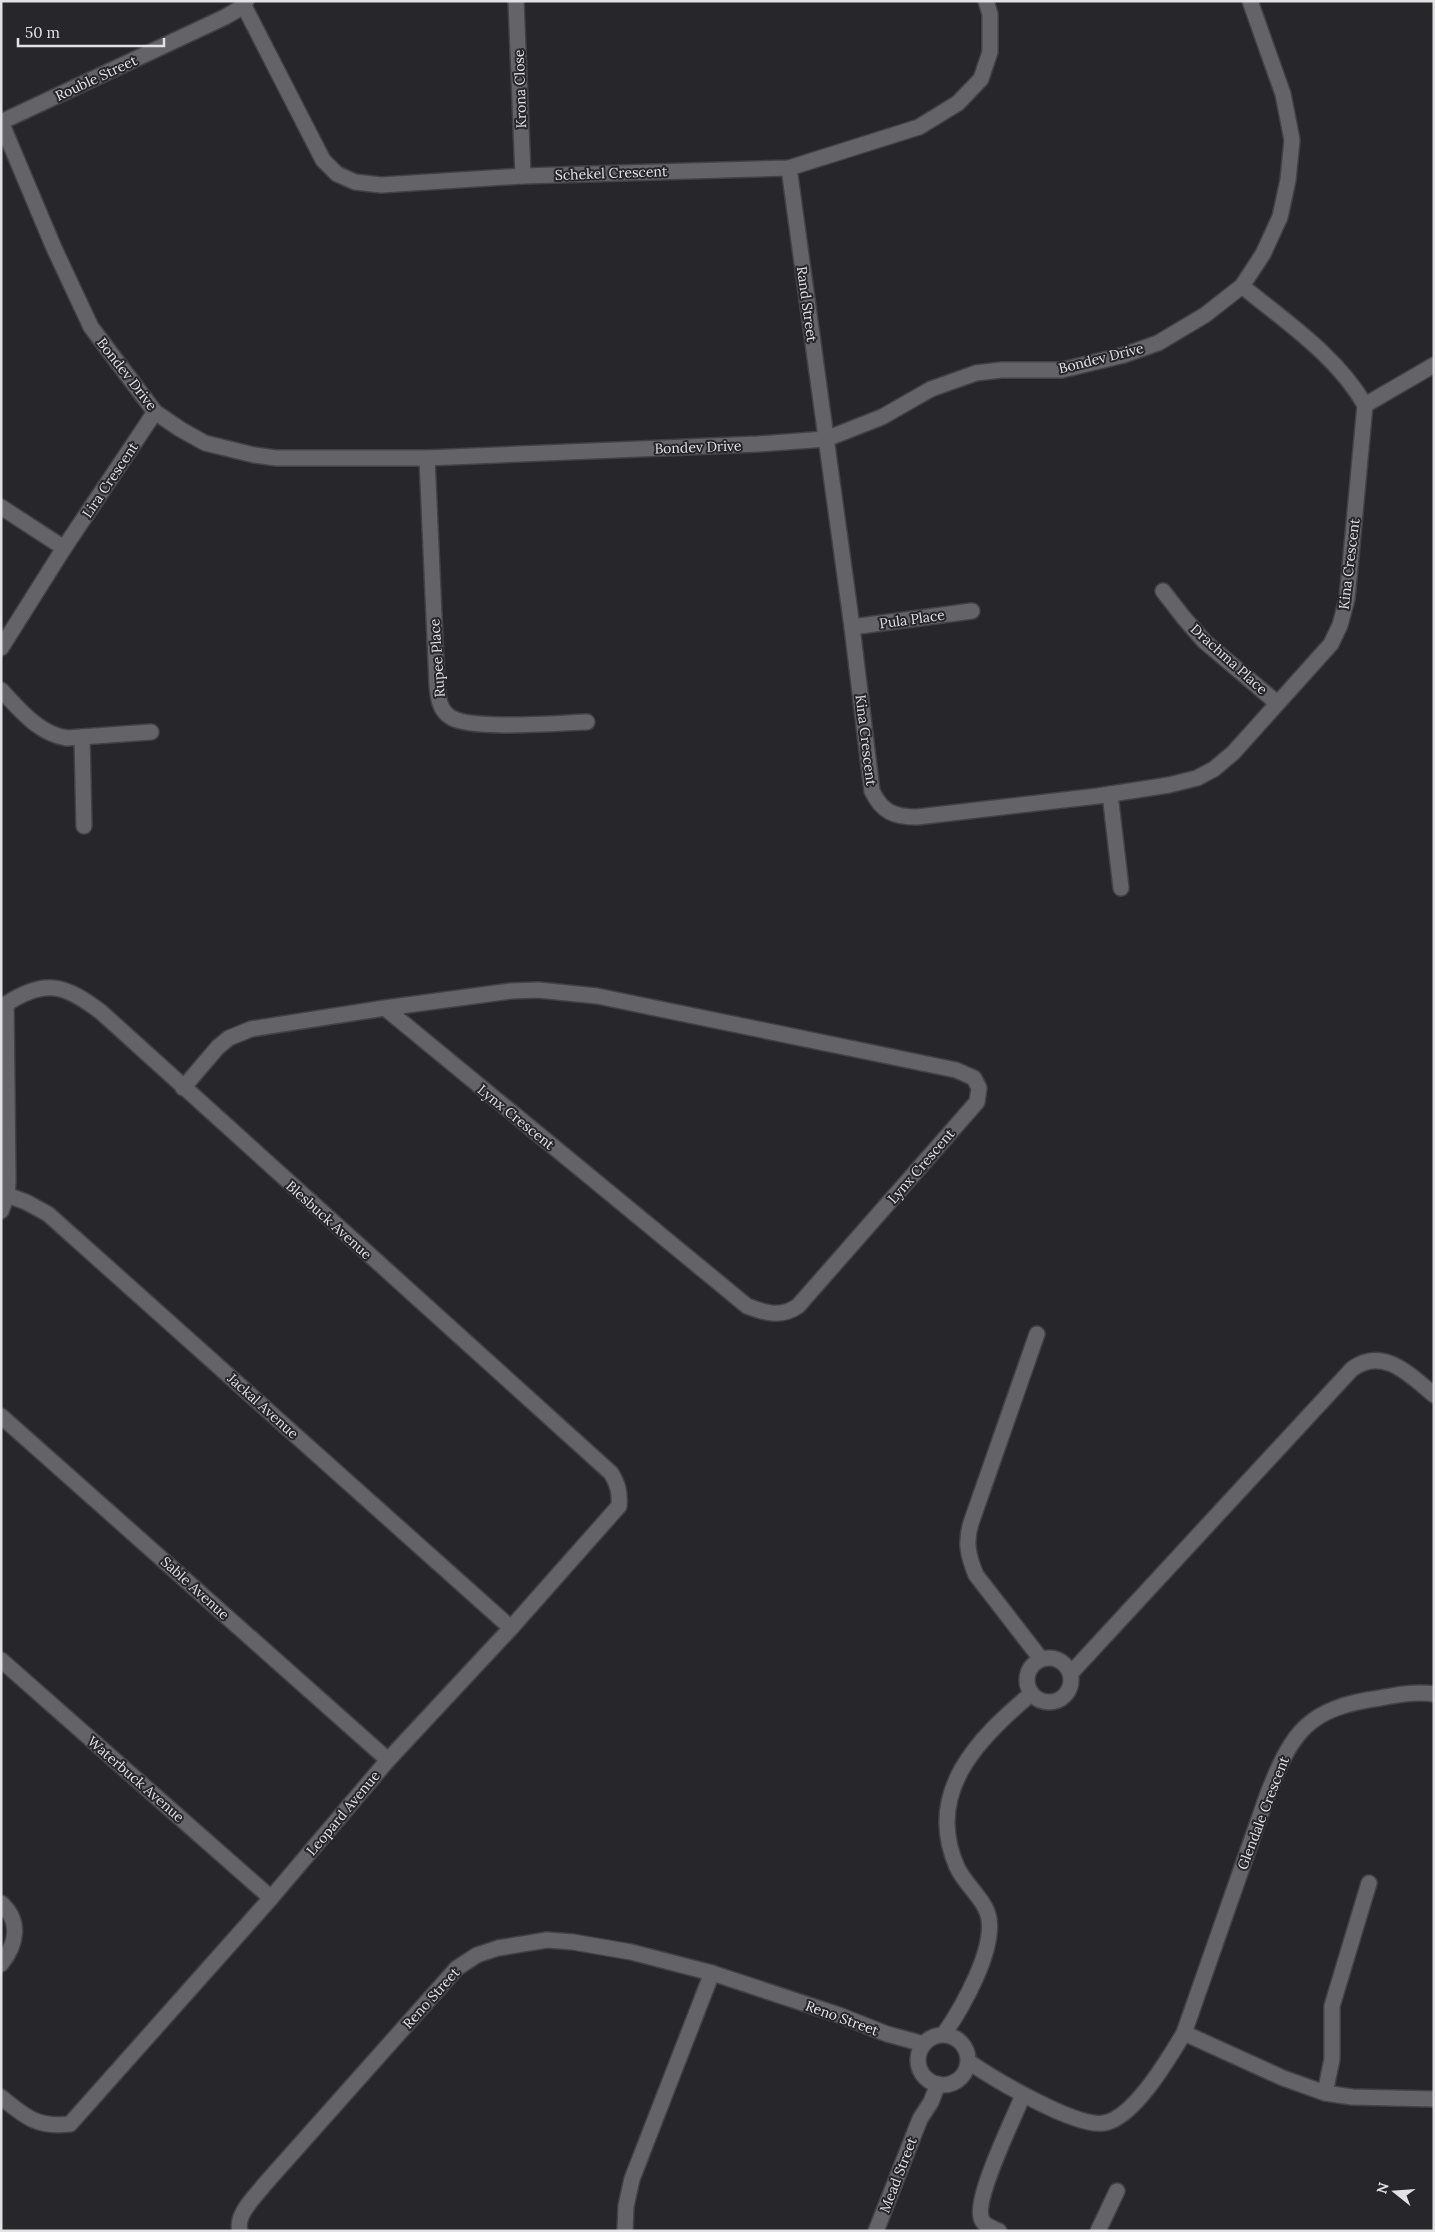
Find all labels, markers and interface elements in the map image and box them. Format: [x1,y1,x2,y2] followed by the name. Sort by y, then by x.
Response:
[18,15,164,47] scale bar
[25,23,60,42] text: 50 m
[510,49,530,129] street label: Krona Close
[52,51,140,105] street label: Rouble Street
[555,162,668,184] street label: Schekel Crescent
[793,265,821,344] street label: Rand Street
[93,334,161,414] street label: Bondev Drive
[1057,339,1146,377] street label: Bondev Drive
[654,436,742,458] street label: Bondev Drive
[78,438,142,521] street label: Lira Crescent
[1334,517,1364,610] street label: Kina Crescent
[878,605,946,633] street label: Pula Place
[425,618,449,698] street label: Rupee Place
[1187,620,1271,699] street label: Drachma Place
[851,694,881,787] street label: Kina Crescent
[474,1081,558,1154] street label: Lynx Crescent
[884,1124,959,1207] street label: Lynx Crescent
[282,1177,376,1263] street label: Blesbuck Avenue
[223,1369,303,1443] street label: Jackal Avenue
[157,1553,233,1624] street label: Sable Avenue
[84,1732,188,1826] street label: Waterbuck Avenue
[1233,1753,1293,1872] street label: Glendale Crescent
[302,1767,384,1859] street label: Leopard Avenue
[399,1963,464,2032] street label: Reno Street
[803,1996,881,2040] street label: Reno Street
[875,2134,921,2215] street label: Mead Street
[1370,2167,1420,2217] north arrow
[1372,2180,1393,2196] text: N

